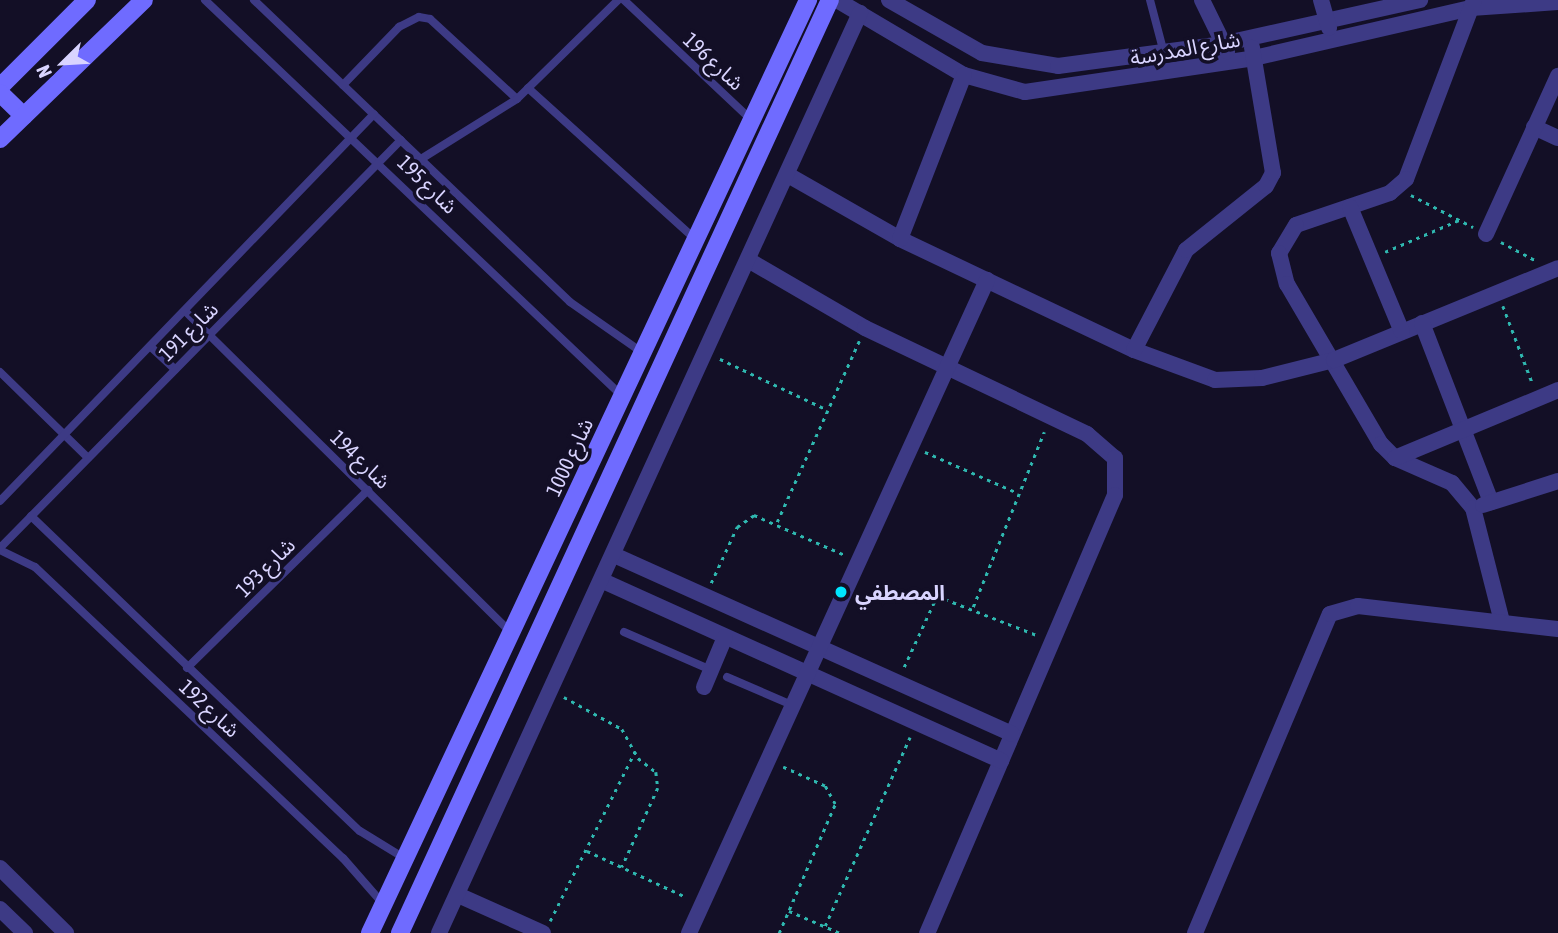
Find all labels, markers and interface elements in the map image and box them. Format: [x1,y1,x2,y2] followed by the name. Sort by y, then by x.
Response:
[1128,26,1242,70] street label: شارع المدرسة
[679,27,749,95] street label: شارع 196
[28,28,98,98] north arrow
[31,62,56,81] text: N
[393,149,463,219] street label: شارع 195
[153,296,223,366] street label: شارع 191
[540,414,598,500] street label: شارع 1000
[326,424,396,494] street label: شارع 194
[230,532,300,602] street label: شارع 193
[855,579,945,605] place label: المصطفي
[833,584,849,600] marker: المصطفي
[175,674,245,742] street label: شارع 192

